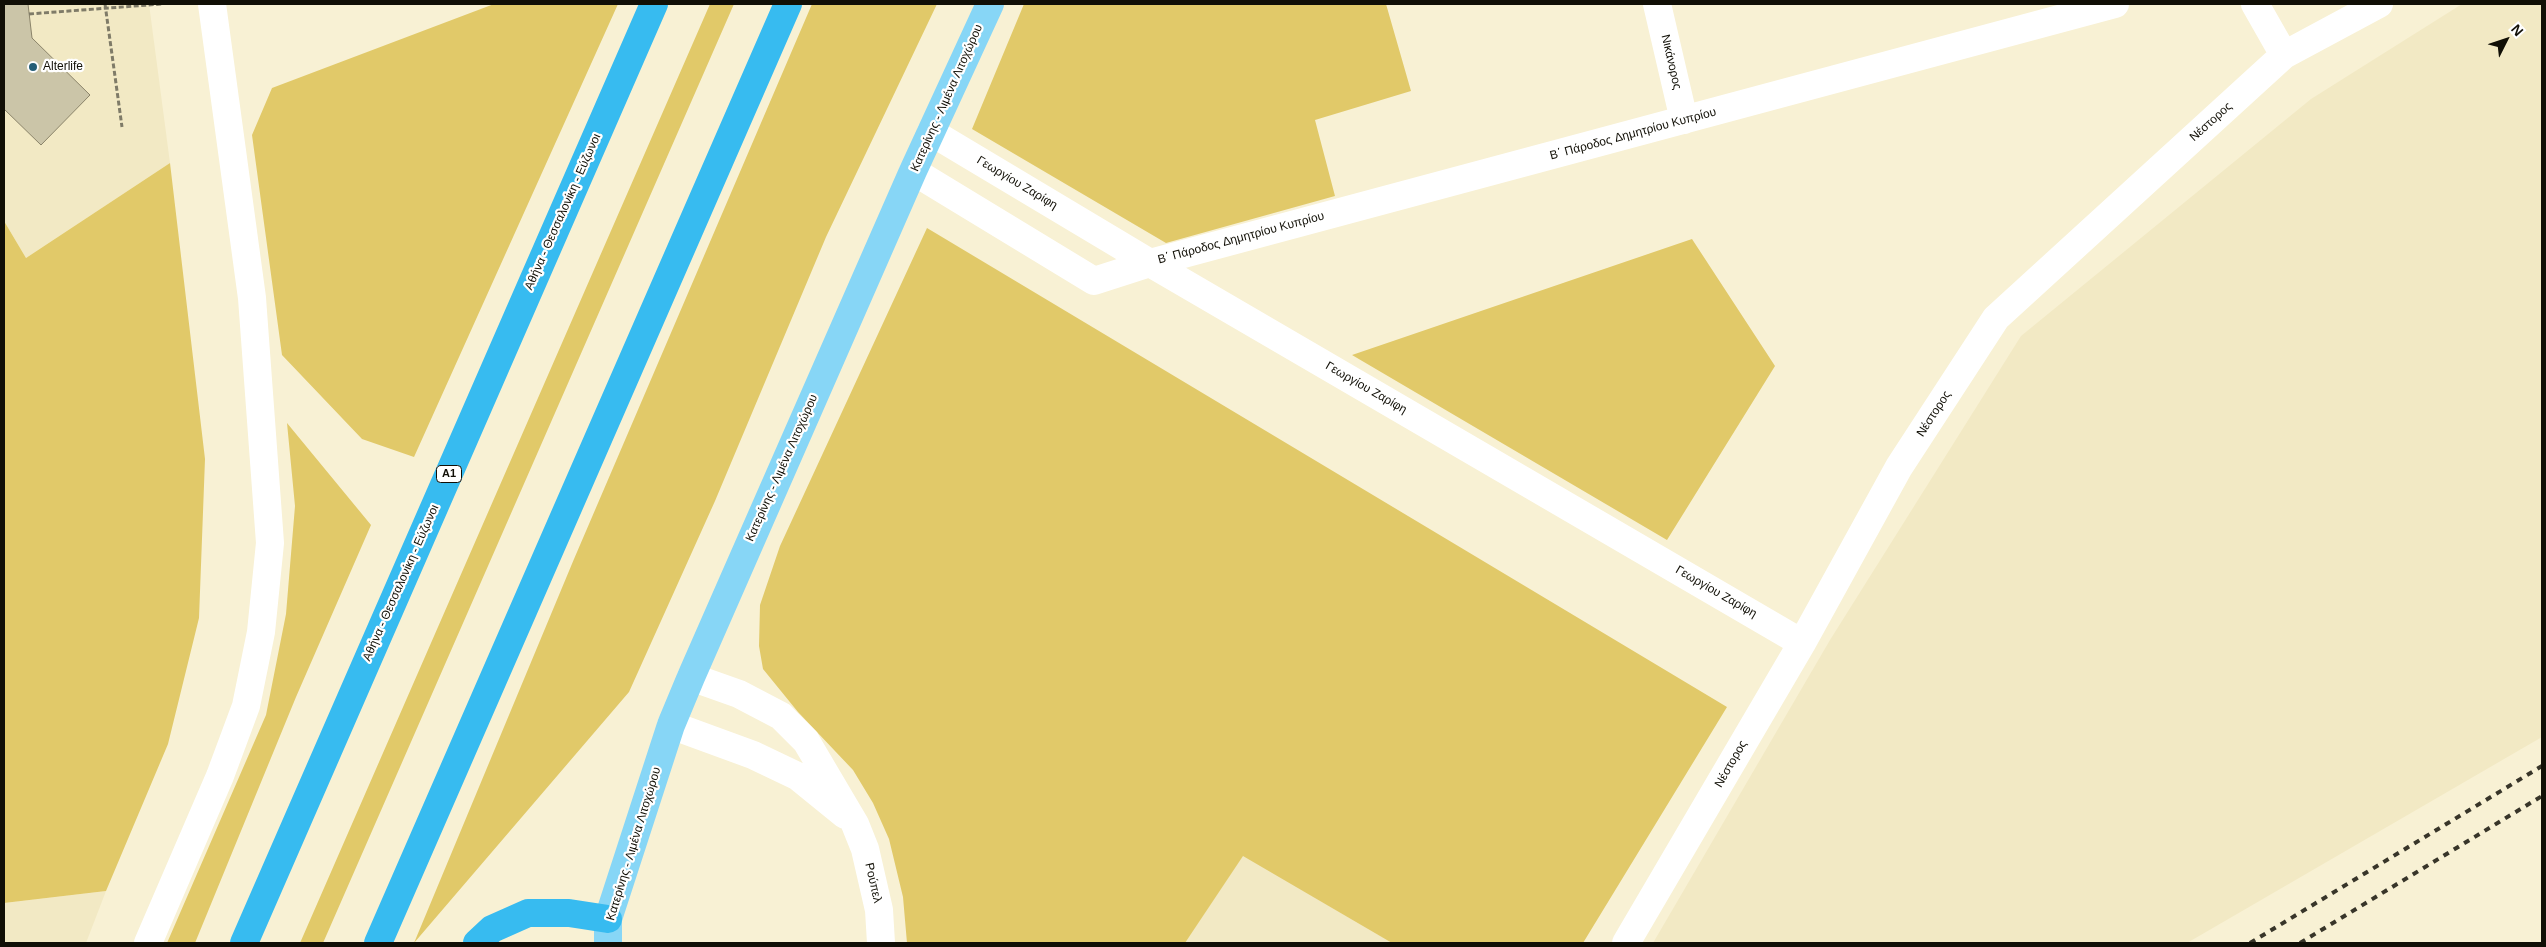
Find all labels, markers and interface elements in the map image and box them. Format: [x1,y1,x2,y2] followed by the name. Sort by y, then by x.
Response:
[2481,15,2531,65] north arrow
[2508,21,2527,39] text: N
[908,22,986,174] street label: Κατερίνης - Λιμένα Λιτοχώρου
[1658,33,1684,91] street label: Νικάνορος
[43,60,83,74] place label: Alterlife
[27,61,39,73] marker: Alterlife
[2187,99,2235,145] street label: Νέστορος
[1548,105,1718,163] street label: Β΄ Πάροδος Δημητρίου Κυπρίου
[522,132,604,292] street label: Αθήνα - Θεσσαλονίκη - Εύζωνοι
[974,153,1060,213] street label: Γεωργίου Ζαρίφη
[1156,209,1326,267] street label: Β΄ Πάροδος Δημητρίου Κυπρίου
[1323,359,1409,417] street label: Γεωργίου Ζαρίφη
[1914,388,1954,440] street label: Νέστορος
[743,392,821,544] street label: Κατερίνης - Λιμένα Λιτοχώρου
[436,466,462,482] road number: Α1
[360,503,442,663] street label: Αθήνα - Θεσσαλονίκη - Εύζωνοι
[1673,563,1759,621] street label: Γεωργίου Ζαρίφη
[1712,738,1750,790] street label: Νέστορος
[604,766,664,922] street label: Κατερίνης - Λιμένα Λιτοχώρου
[861,861,885,905] street label: Ρούπελ

